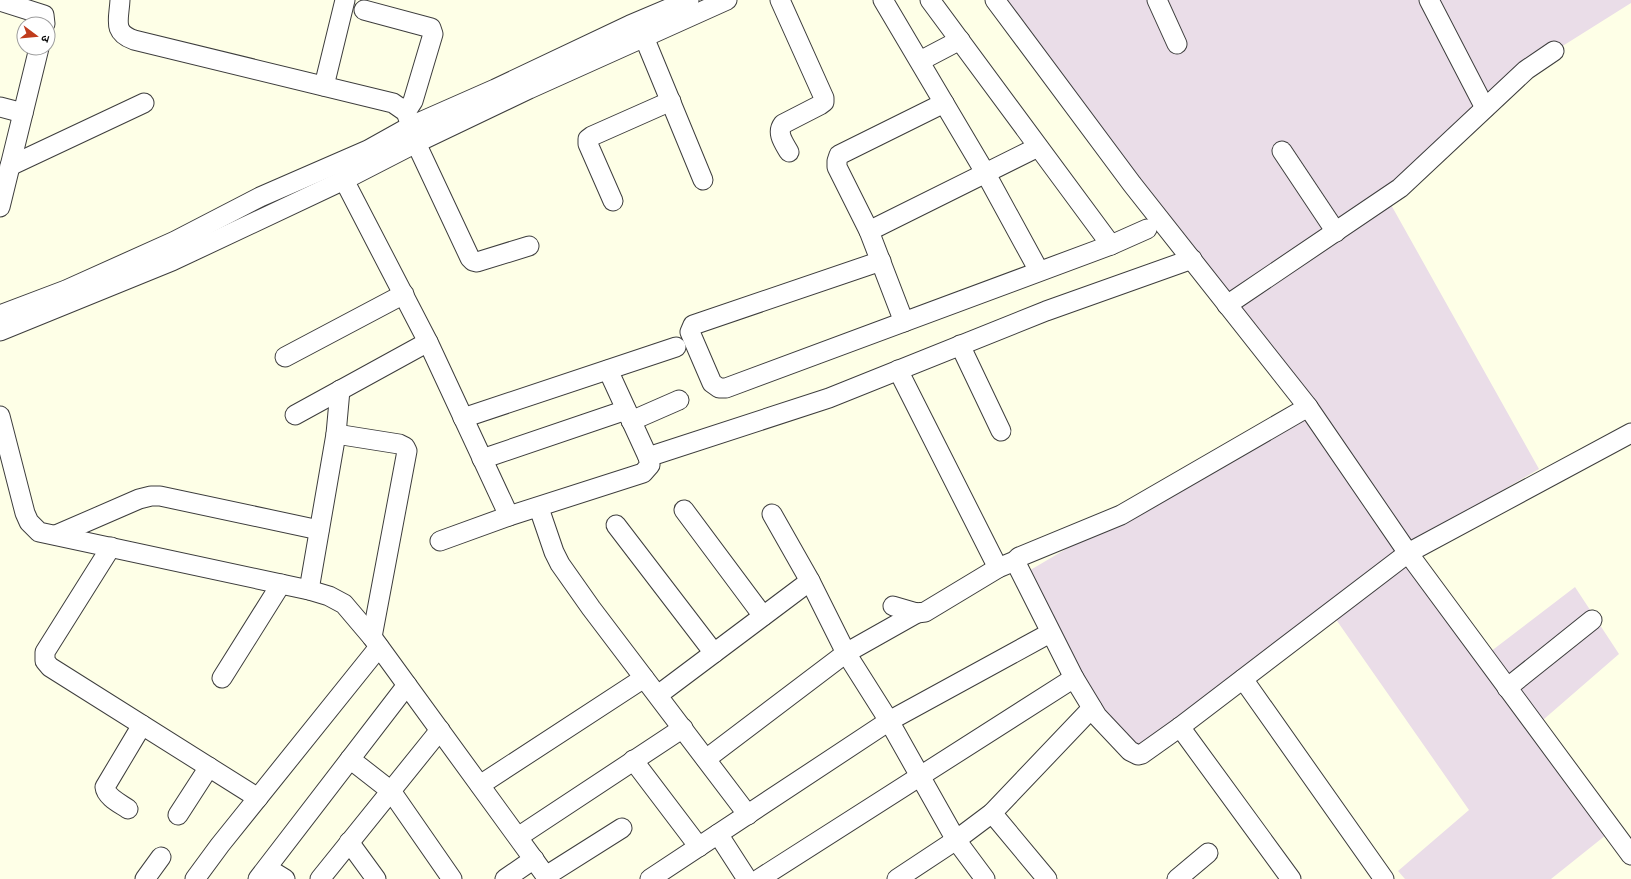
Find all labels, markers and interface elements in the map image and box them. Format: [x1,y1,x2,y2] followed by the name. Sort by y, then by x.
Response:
[16,16,56,56] north arrow
[38,34,55,45] text: उ

